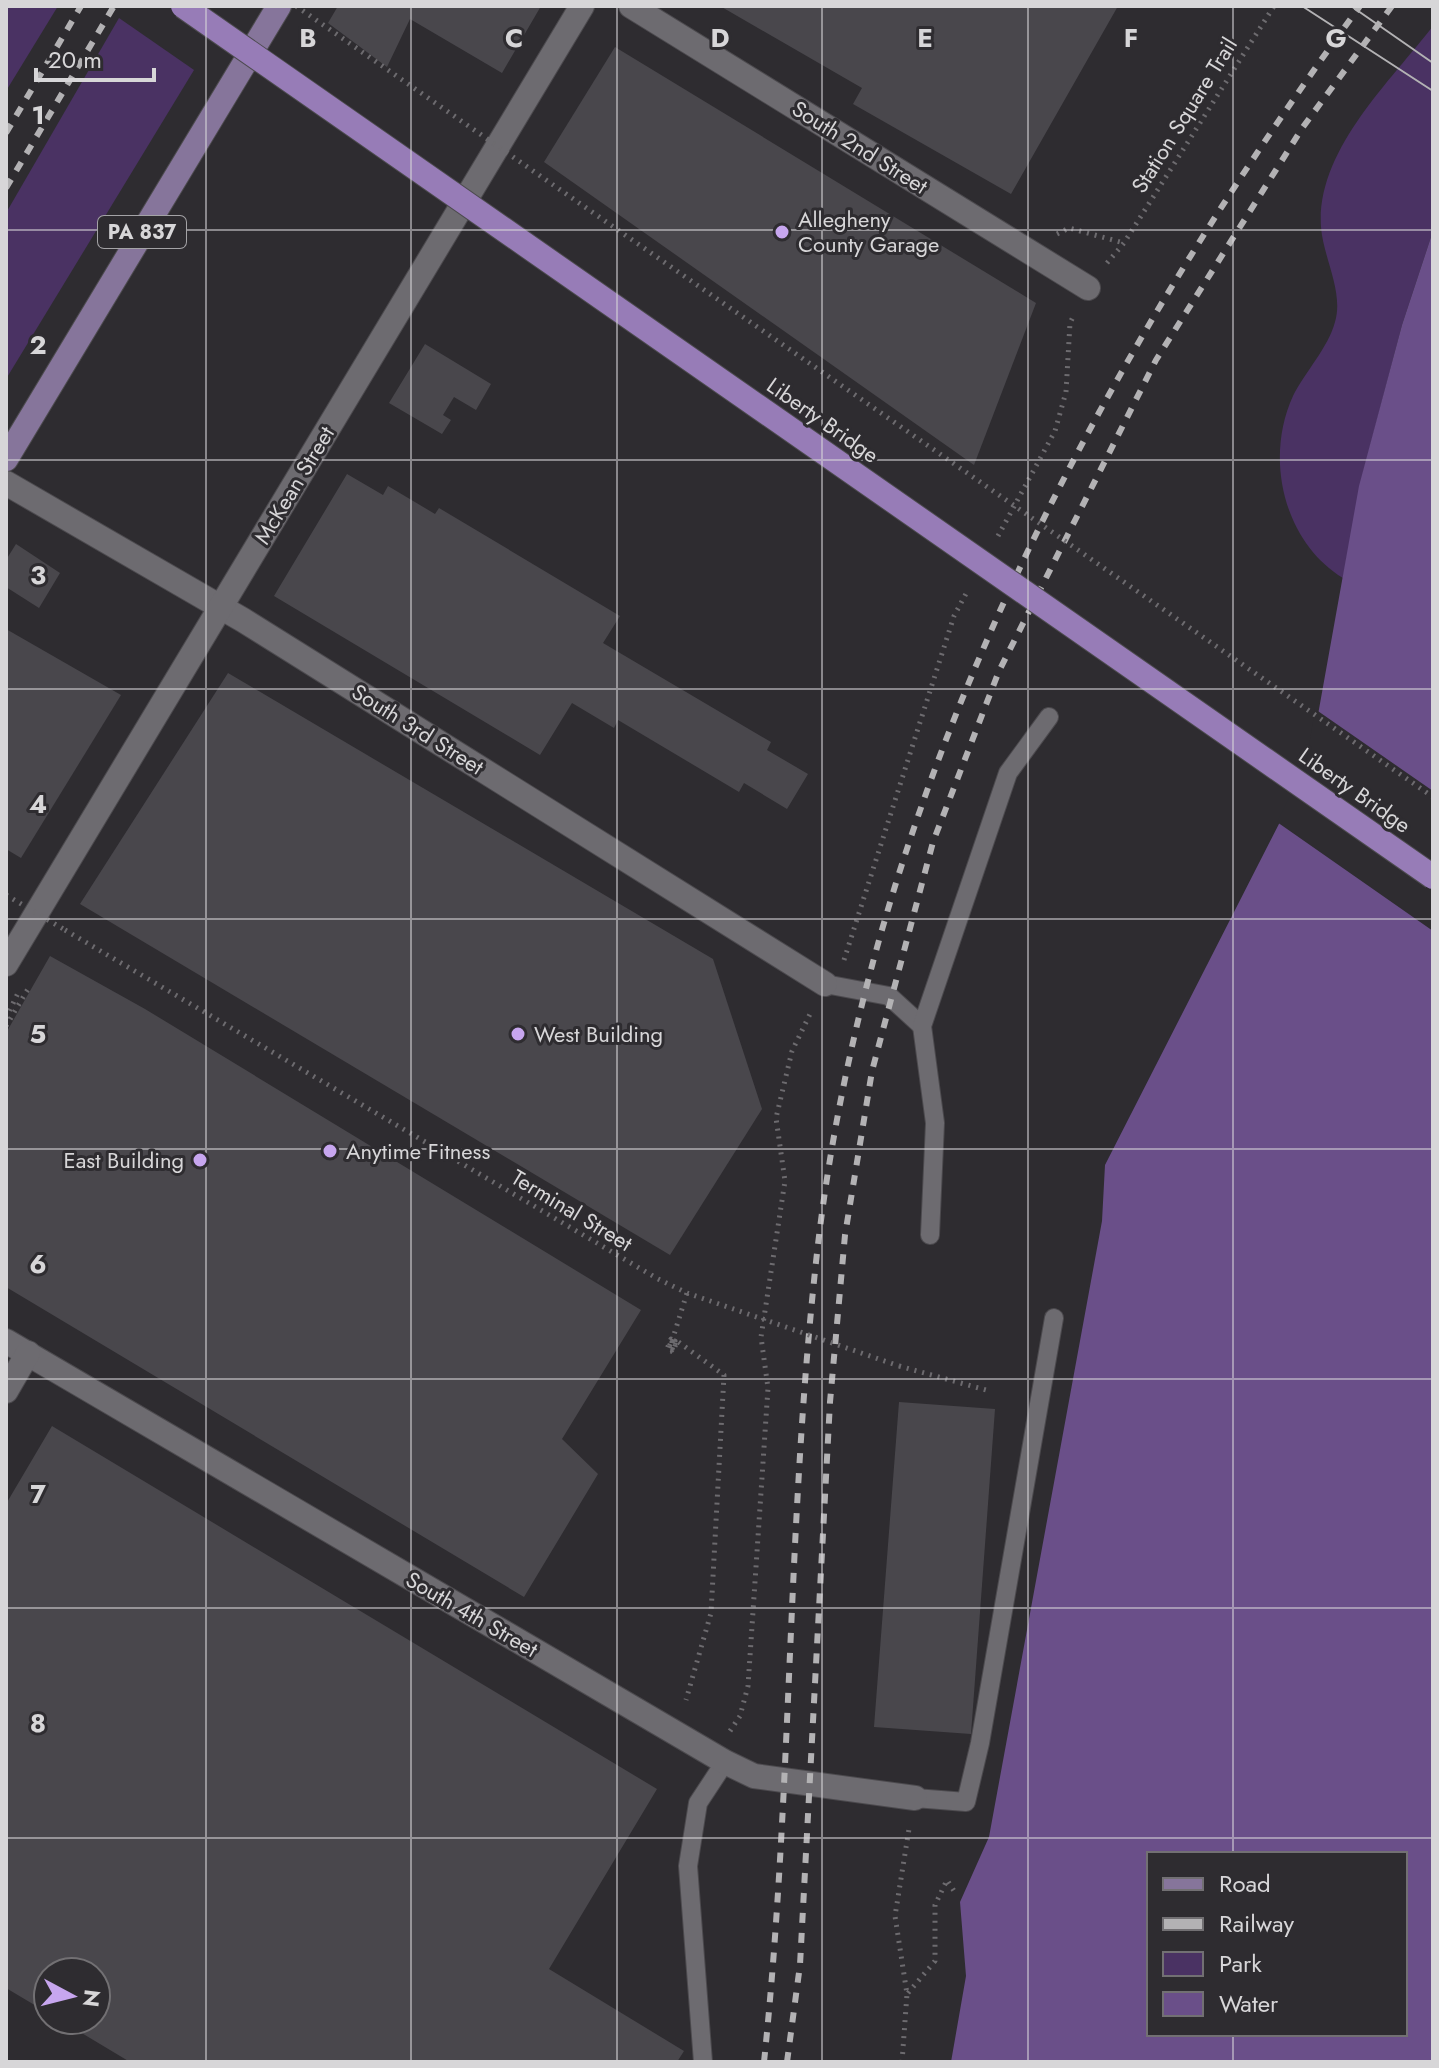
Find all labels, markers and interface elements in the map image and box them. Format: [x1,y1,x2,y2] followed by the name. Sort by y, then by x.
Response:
[299,19,317,57] text: B
[505,19,523,57] text: C
[710,19,730,57] text: D
[917,19,933,57] text: E
[1124,19,1138,57] text: F
[1325,19,1347,57] text: G
[1123,31,1245,199] street label: Station Square Trail
[36,32,154,82] scale bar
[48,42,102,77] text: 20 m
[786,92,935,202] street label: South 2nd Street
[31,96,45,134] text: 1
[798,203,939,260] place label: Allegheny County Garage
[98,216,186,248] road number: PA 837
[773,223,791,241] marker: Allegheny County Garage
[29,326,47,364] text: 2
[760,369,886,471] street label: Liberty Bridge
[246,419,342,550] street label: McKean Street
[30,556,46,594] text: 3
[346,676,491,783] street label: South 3rd Street
[1292,739,1418,841] street label: Liberty Bridge
[29,785,47,823] text: 4
[30,1015,46,1053] text: 5
[534,1018,663,1050] place label: West Building
[509,1025,527,1043] marker: West Building
[346,1135,490,1167] place label: Anytime Fitness
[321,1142,339,1160] marker: Anytime Fitness
[64,1144,184,1176] place label: East Building
[191,1151,209,1169] marker: East Building
[505,1161,639,1259] street label: Terminal Street
[29,1245,47,1283] text: 6
[30,1475,46,1513] text: 7
[400,1563,545,1665] street label: South 4th Street
[30,1704,46,1742] text: 8
[1147,1852,1407,2036] legend
[1219,1866,1271,1901] text: Road
[1219,1906,1294,1941] text: Railway
[1219,1946,1262,1981] text: Park
[32,1956,112,2036] north arrow
[1219,1986,1279,2021] text: Water
[75,1988,109,2009] text: N

